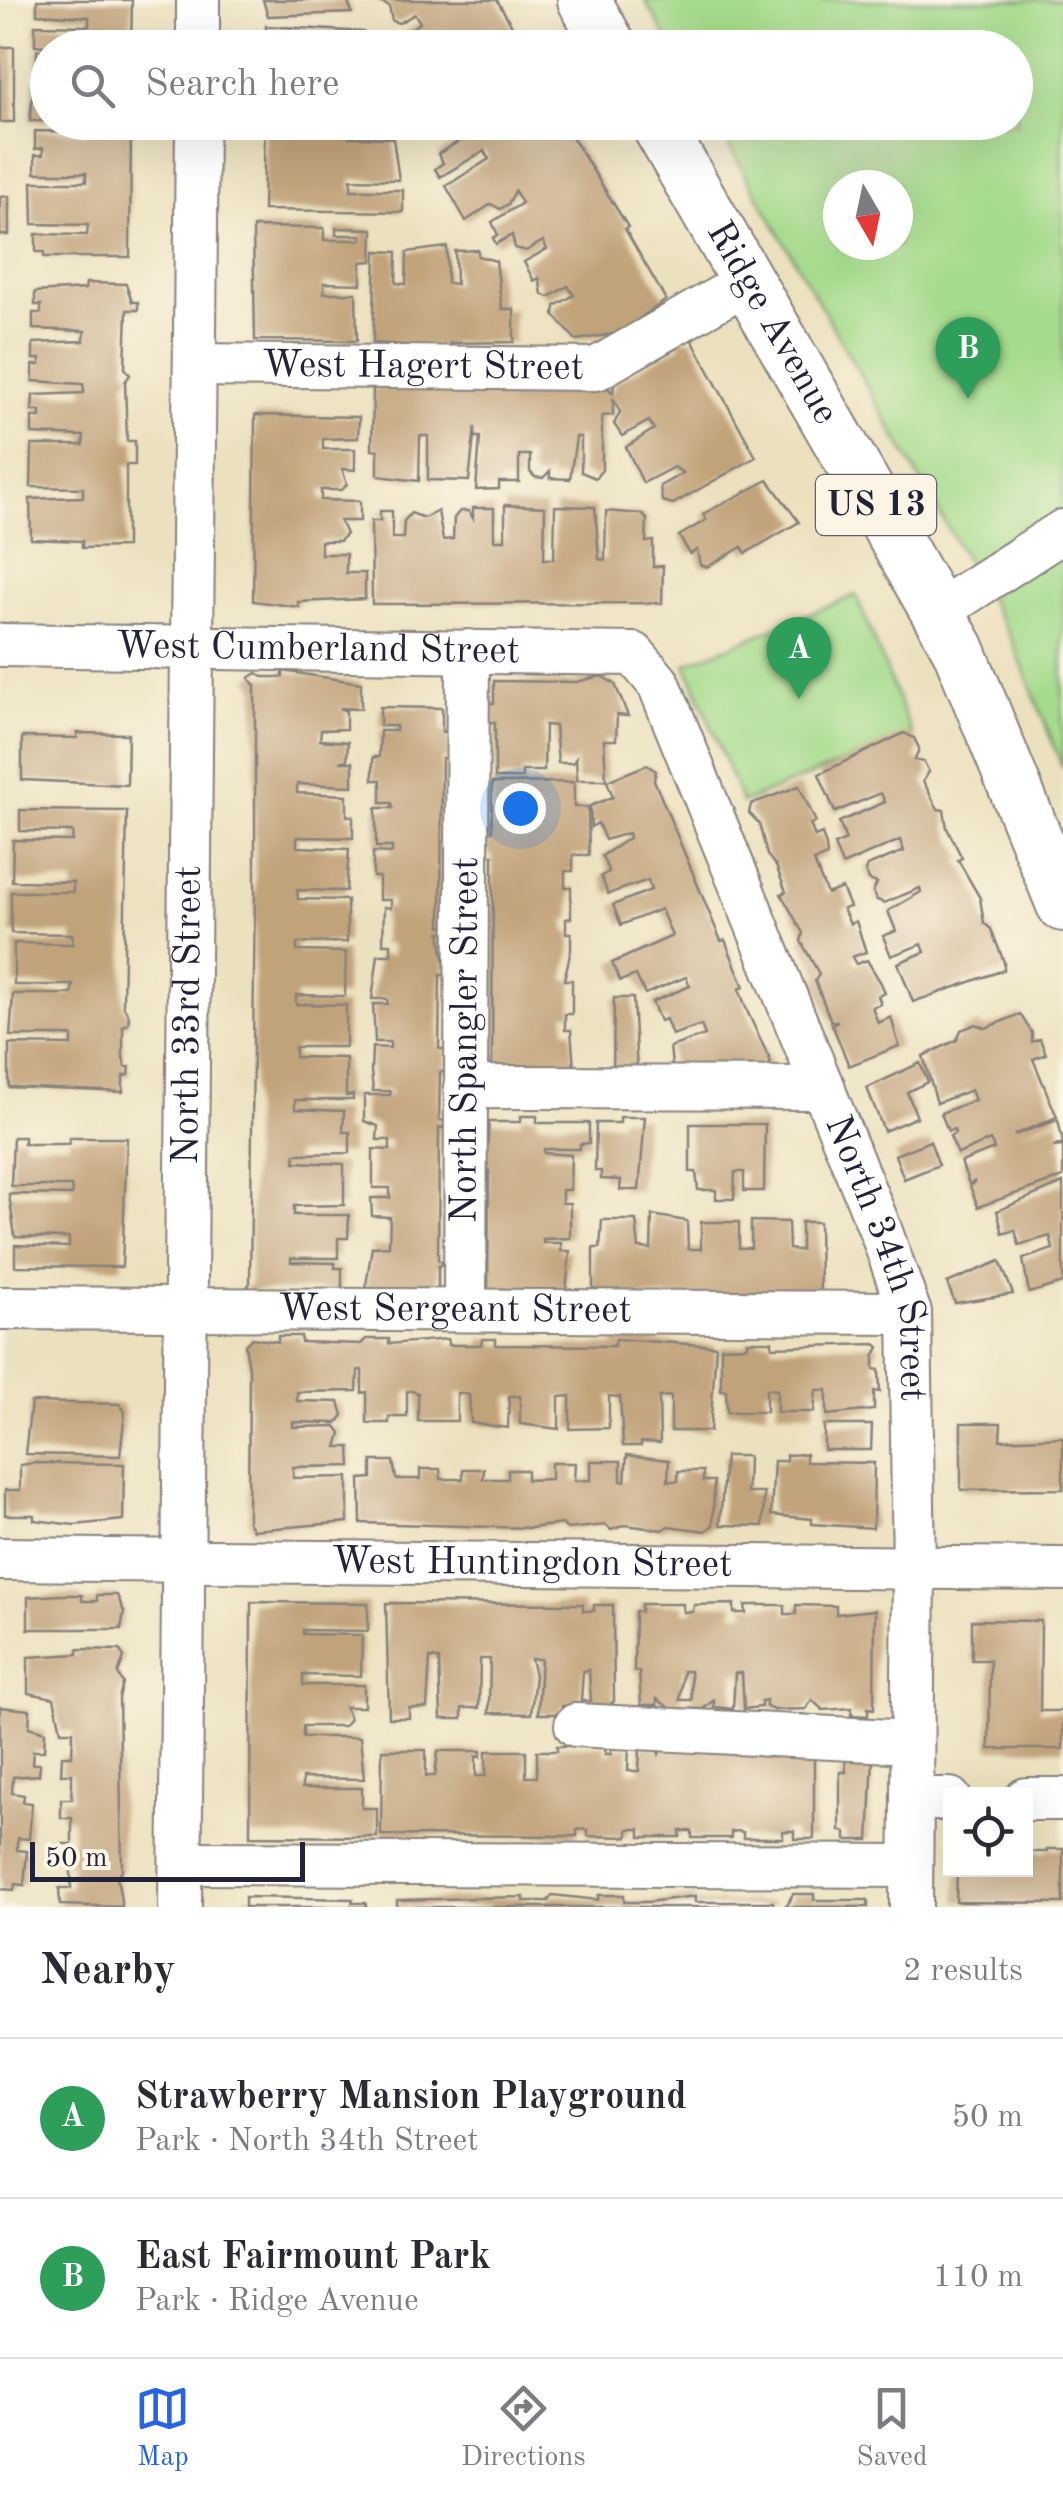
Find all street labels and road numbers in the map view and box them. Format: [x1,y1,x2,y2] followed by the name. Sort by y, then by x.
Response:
[699,215,844,431] street label: Ridge Avenue
[262,347,584,388] street label: West Hagert Street
[816,475,936,535] road number: US 13
[116,628,520,671] street label: West Cumberland Street
[446,857,486,1223] street label: North Spangler Street
[168,865,209,1165] street label: North 33rd Street
[817,1111,932,1402] street label: North 34th Street
[278,1291,632,1330] street label: West Sergeant Street
[331,1543,733,1585] street label: West Huntingdon Street

